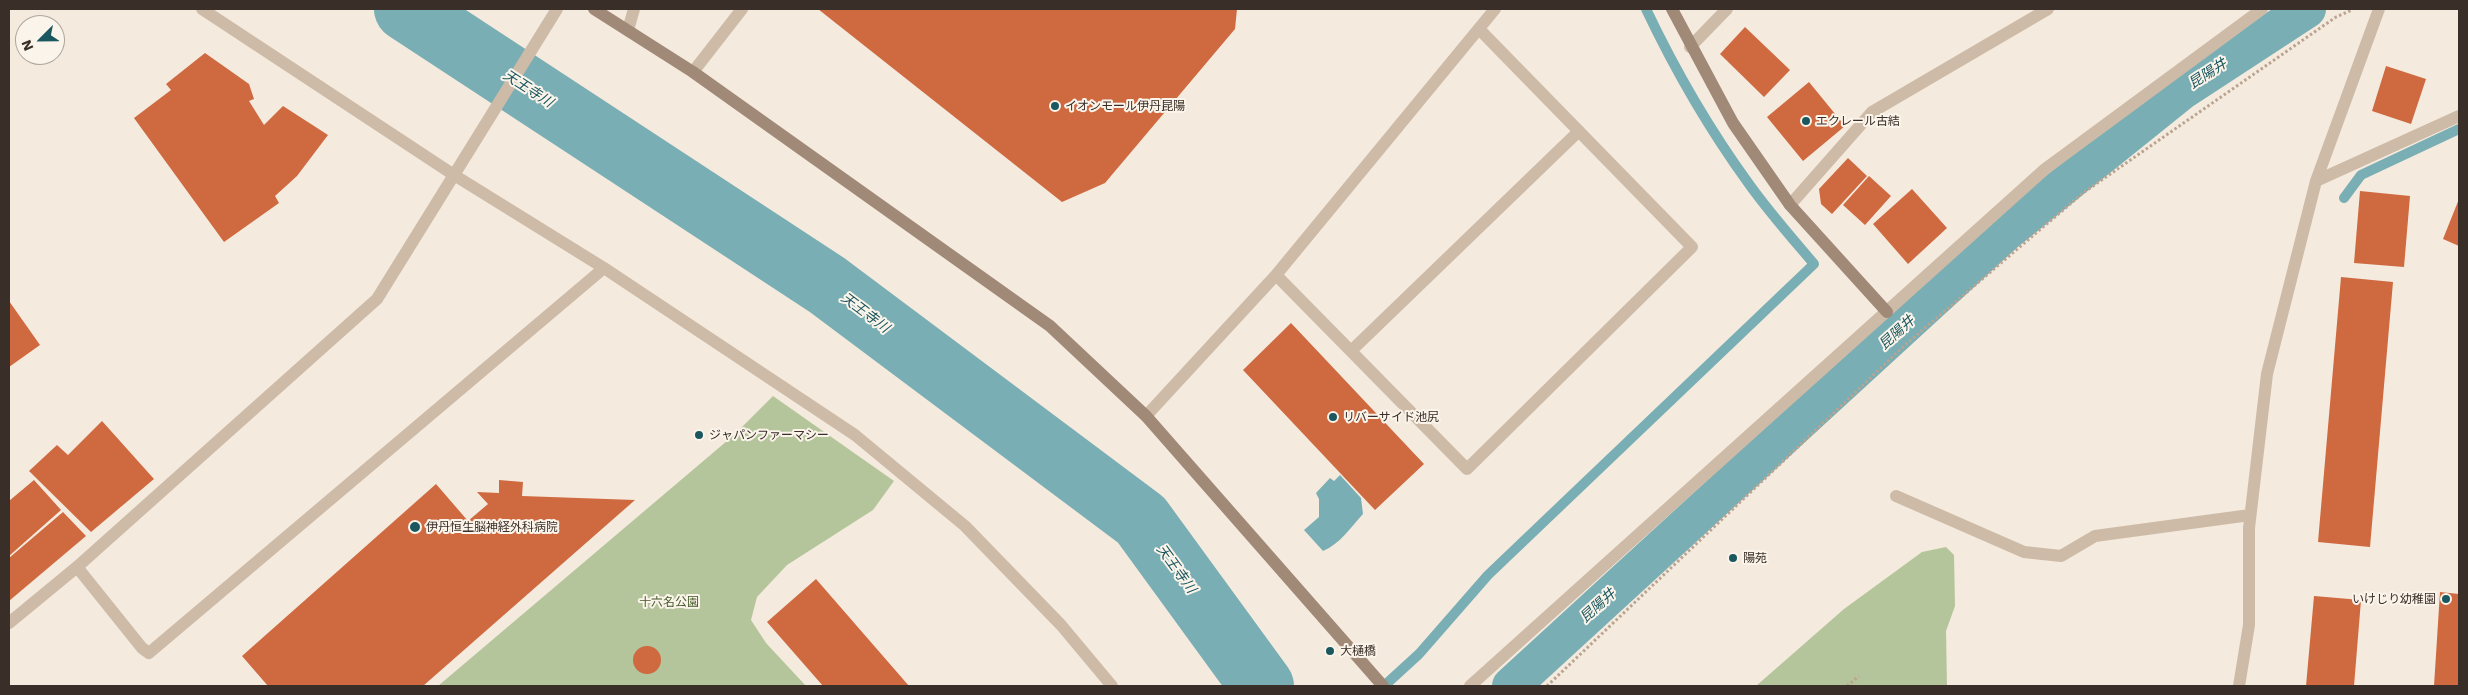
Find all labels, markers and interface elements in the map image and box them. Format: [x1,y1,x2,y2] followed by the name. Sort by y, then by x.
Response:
[15,15,65,65] north arrow
[18,38,37,53] text: N
[2186,56,2230,92] water label: 昆陽井
[500,67,556,111] water label: 天王寺川
[1065,99,1185,113] place label: イオンモール伊丹昆陽
[1049,100,1061,112] marker: イオンモール伊丹昆陽
[1816,114,1900,128] place label: エクレール古結
[1800,115,1812,127] marker: エクレール古結
[838,289,892,337] water label: 天王寺川
[1876,313,1918,353] water label: 昆陽井
[1343,410,1439,424] place label: リバーサイド池尻
[1327,411,1339,423] marker: リバーサイド池尻
[709,428,829,442] place label: ジャパンファーマシー
[693,429,705,441] marker: ジャパンファーマシー
[408,520,422,534] marker: 伊丹恒生脳神経外科病院
[426,520,558,534] place label: 伊丹恒生脳神経外科病院
[1153,541,1199,597] water label: 天王寺川
[1743,551,1767,565] place label: 陽苑
[1727,552,1739,564] marker: 陽苑
[1577,586,1619,626] water label: 昆陽井
[2352,592,2436,606] place label: いけじり幼稚園
[2440,593,2452,605] marker: いけじり幼稚園
[639,595,699,609] park label: 十六名公園
[1340,644,1376,658] place label: 大樋橋
[1324,645,1336,657] marker: 大樋橋

